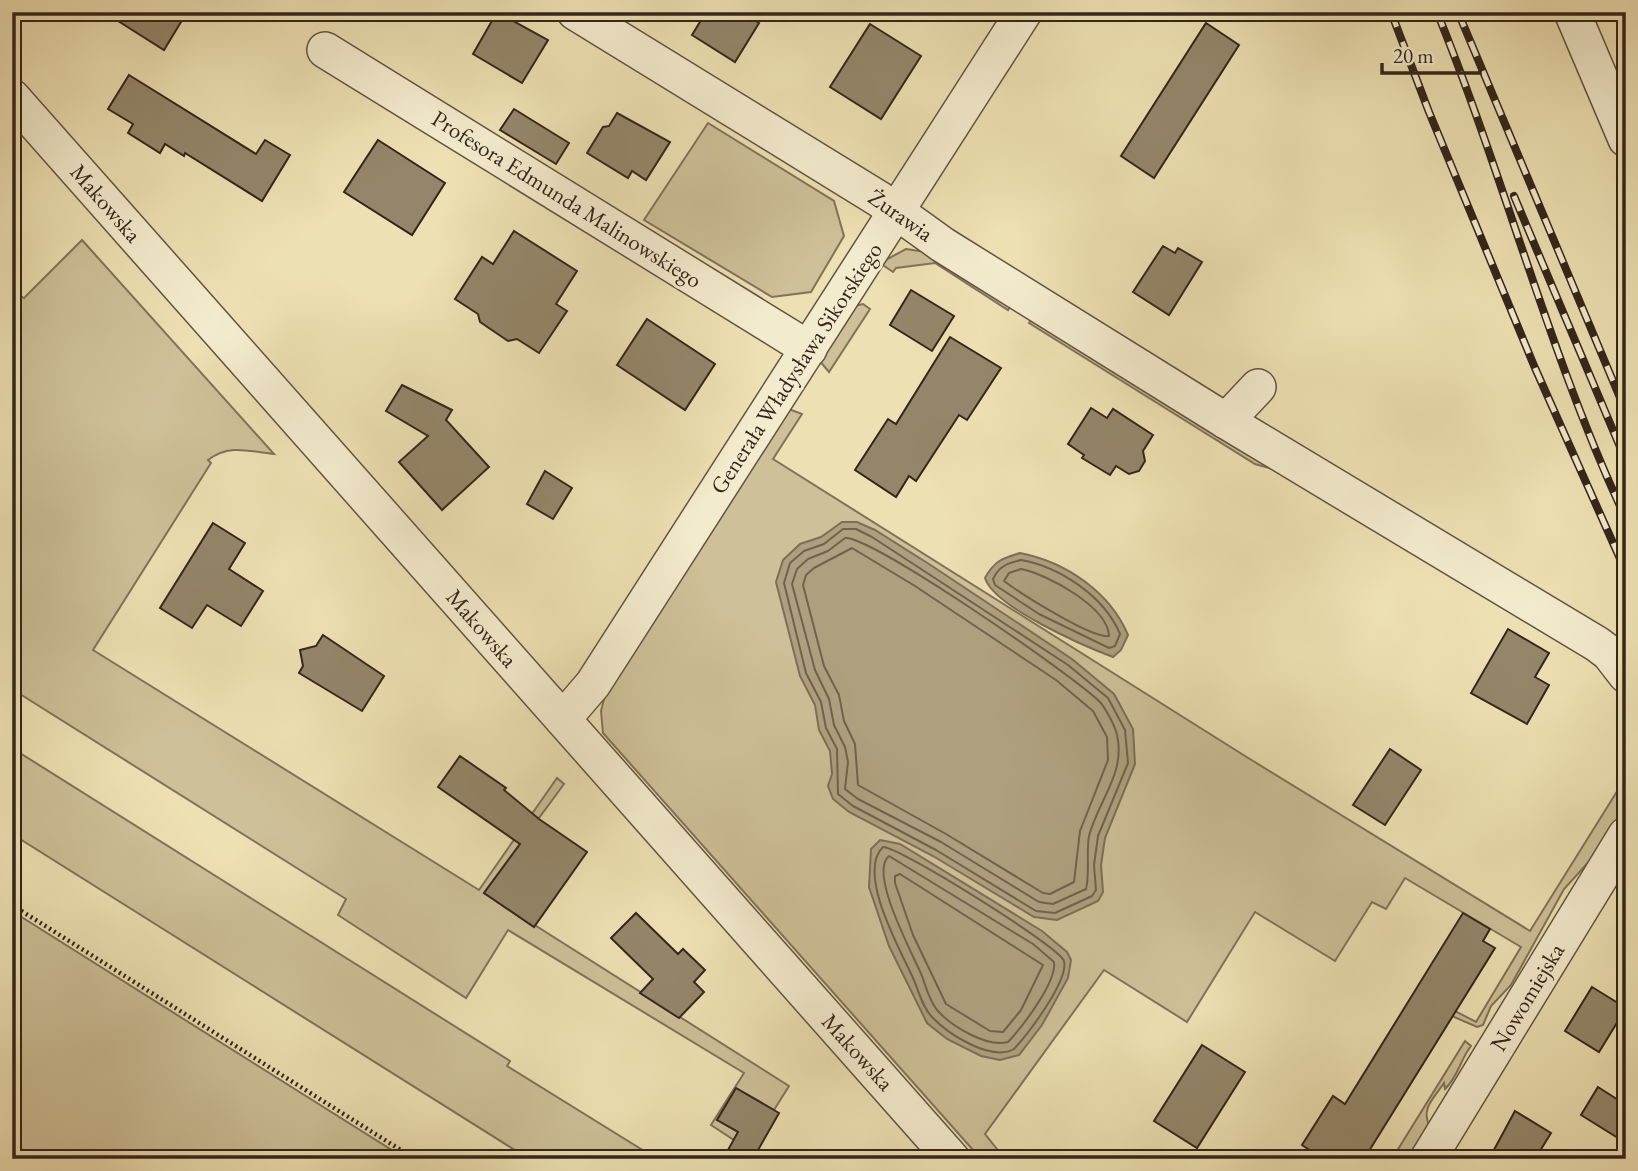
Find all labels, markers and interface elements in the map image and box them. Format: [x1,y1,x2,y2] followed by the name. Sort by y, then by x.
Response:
[1382,32,1480,76] scale bar
[1393,42,1434,69] text: 20 m
[426,103,708,295] street label: Profesora Edmunda Malinowskiego
[64,158,149,249] street label: Makowska
[863,182,940,249] street label: Żurawia
[703,236,889,500] street label: Generała Władysława Sikorskiego
[440,583,525,674] street label: Makowska
[1483,937,1571,1057] street label: Nowomiejska
[815,1007,901,1098] street label: Makowska

